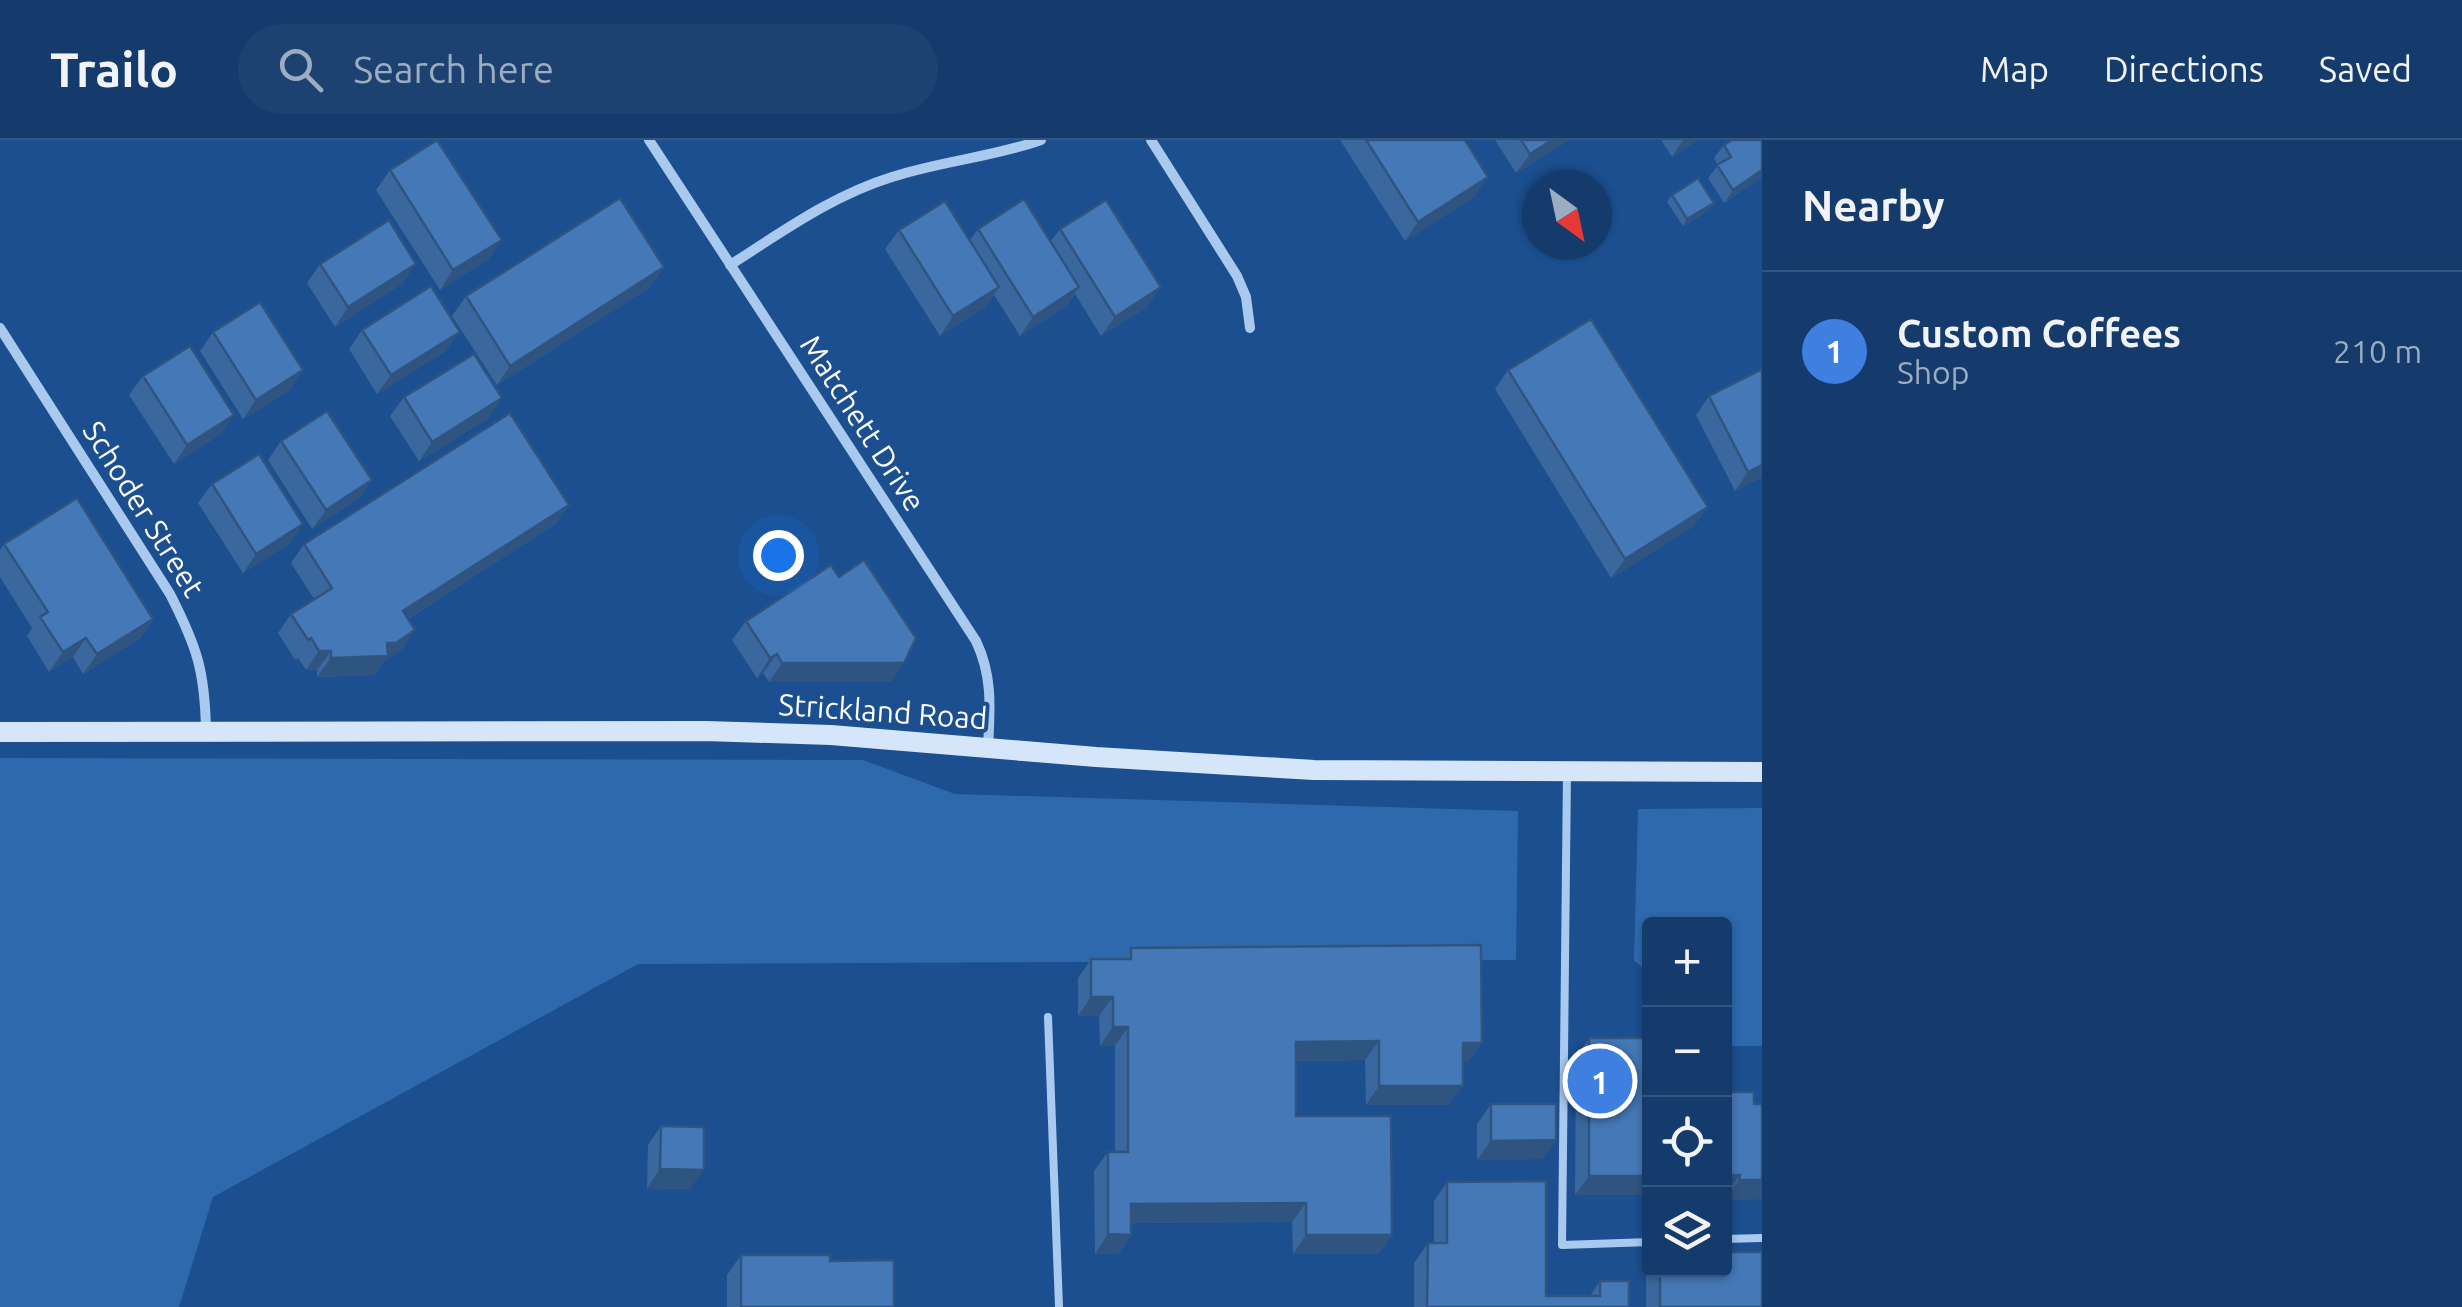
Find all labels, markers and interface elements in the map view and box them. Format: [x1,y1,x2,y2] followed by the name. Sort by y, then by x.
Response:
[238,24,938,114] search box
[50,42,178,96] text: Trailo
[273,42,328,97] icon: search
[353,48,554,90] text: Search here
[1980,49,2049,89] text: Map
[2104,49,2264,89] text: Directions
[2319,49,2412,89] text: Saved
[1522,170,1612,260] north arrow
[1802,182,1945,229] text: Nearby
[1897,312,2181,354] text: Custom Coffees
[794,329,932,517] street label: Matchett Drive
[1825,333,1844,369] text: 1
[2333,333,2422,369] text: 210 m
[1897,354,1969,390] text: Shop
[76,415,212,603] street label: Schoder Street
[753,530,804,581] your location
[777,687,989,735] street label: Strickland Road
[1642,917,1732,1277] map controls
[1642,917,1732,1007] button: +
[1642,1007,1732,1097] button: −
[1568,1044,1632,1118] pin: 1
[1642,1097,1732,1187] button: locate
[1642,1187,1732,1277] button: layers

